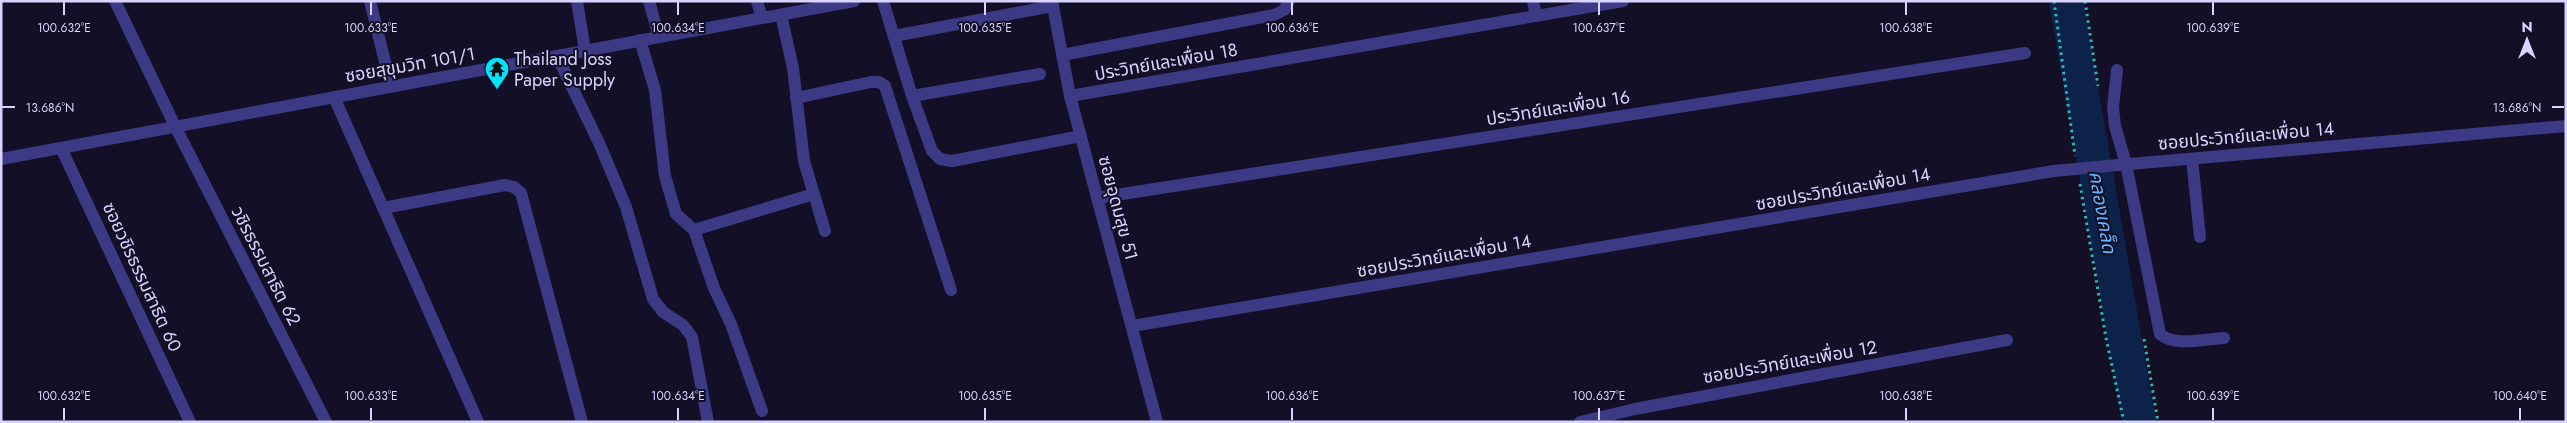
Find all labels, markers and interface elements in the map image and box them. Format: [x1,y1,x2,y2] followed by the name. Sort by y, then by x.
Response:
[2502,15,2552,65] north arrow
[2521,17,2533,37] text: N
[37,19,91,37] text: 100.632°E
[344,19,398,37] text: 100.633°E
[651,19,705,37] text: 100.634°E
[958,19,1012,37] text: 100.635°E
[1265,19,1319,37] text: 100.636°E
[1573,19,1625,37] text: 100.637°E
[1879,19,1933,37] text: 100.638°E
[2186,19,2240,37] text: 100.639°E
[1092,37,1240,87] street label: ประวิทย์และเพื่อน 18
[343,41,477,89] street label: ซอยสุขุมวิท 101/1
[514,46,615,93] place label: Thailand Joss Paper Supply
[484,56,510,90] temple icon: Thailand Joss Paper Supply
[1484,84,1632,132] street label: ประวิทย์และเพื่อน 16
[26,99,74,117] text: 13.686°N
[2493,99,2541,117] text: 13.686°N
[2157,115,2335,157] street label: ซอยประวิทย์และเพื่อน 14
[1092,153,1144,263] street label: ซอยอุดมสุข 51
[1754,161,1932,217] street label: ซอยประวิทย์และเพื่อน 14
[2082,169,2123,257] water label: คลองเคล็ด
[96,198,188,356] street label: ซอยวชิรธรรมสาธิต 60
[225,202,307,330] street label: วชิรธรรมสาธิต 62
[1355,228,1533,284] street label: ซอยประวิทย์และเพื่อน 14
[1701,334,1879,390] street label: ซอยประวิทย์และเพื่อน 12
[37,387,91,405] text: 100.632°E
[344,387,398,405] text: 100.633°E
[651,387,705,405] text: 100.634°E
[958,387,1012,405] text: 100.635°E
[1265,387,1319,405] text: 100.636°E
[1573,387,1625,405] text: 100.637°E
[1879,387,1933,405] text: 100.638°E
[2186,387,2240,405] text: 100.639°E
[2493,387,2547,405] text: 100.640°E

